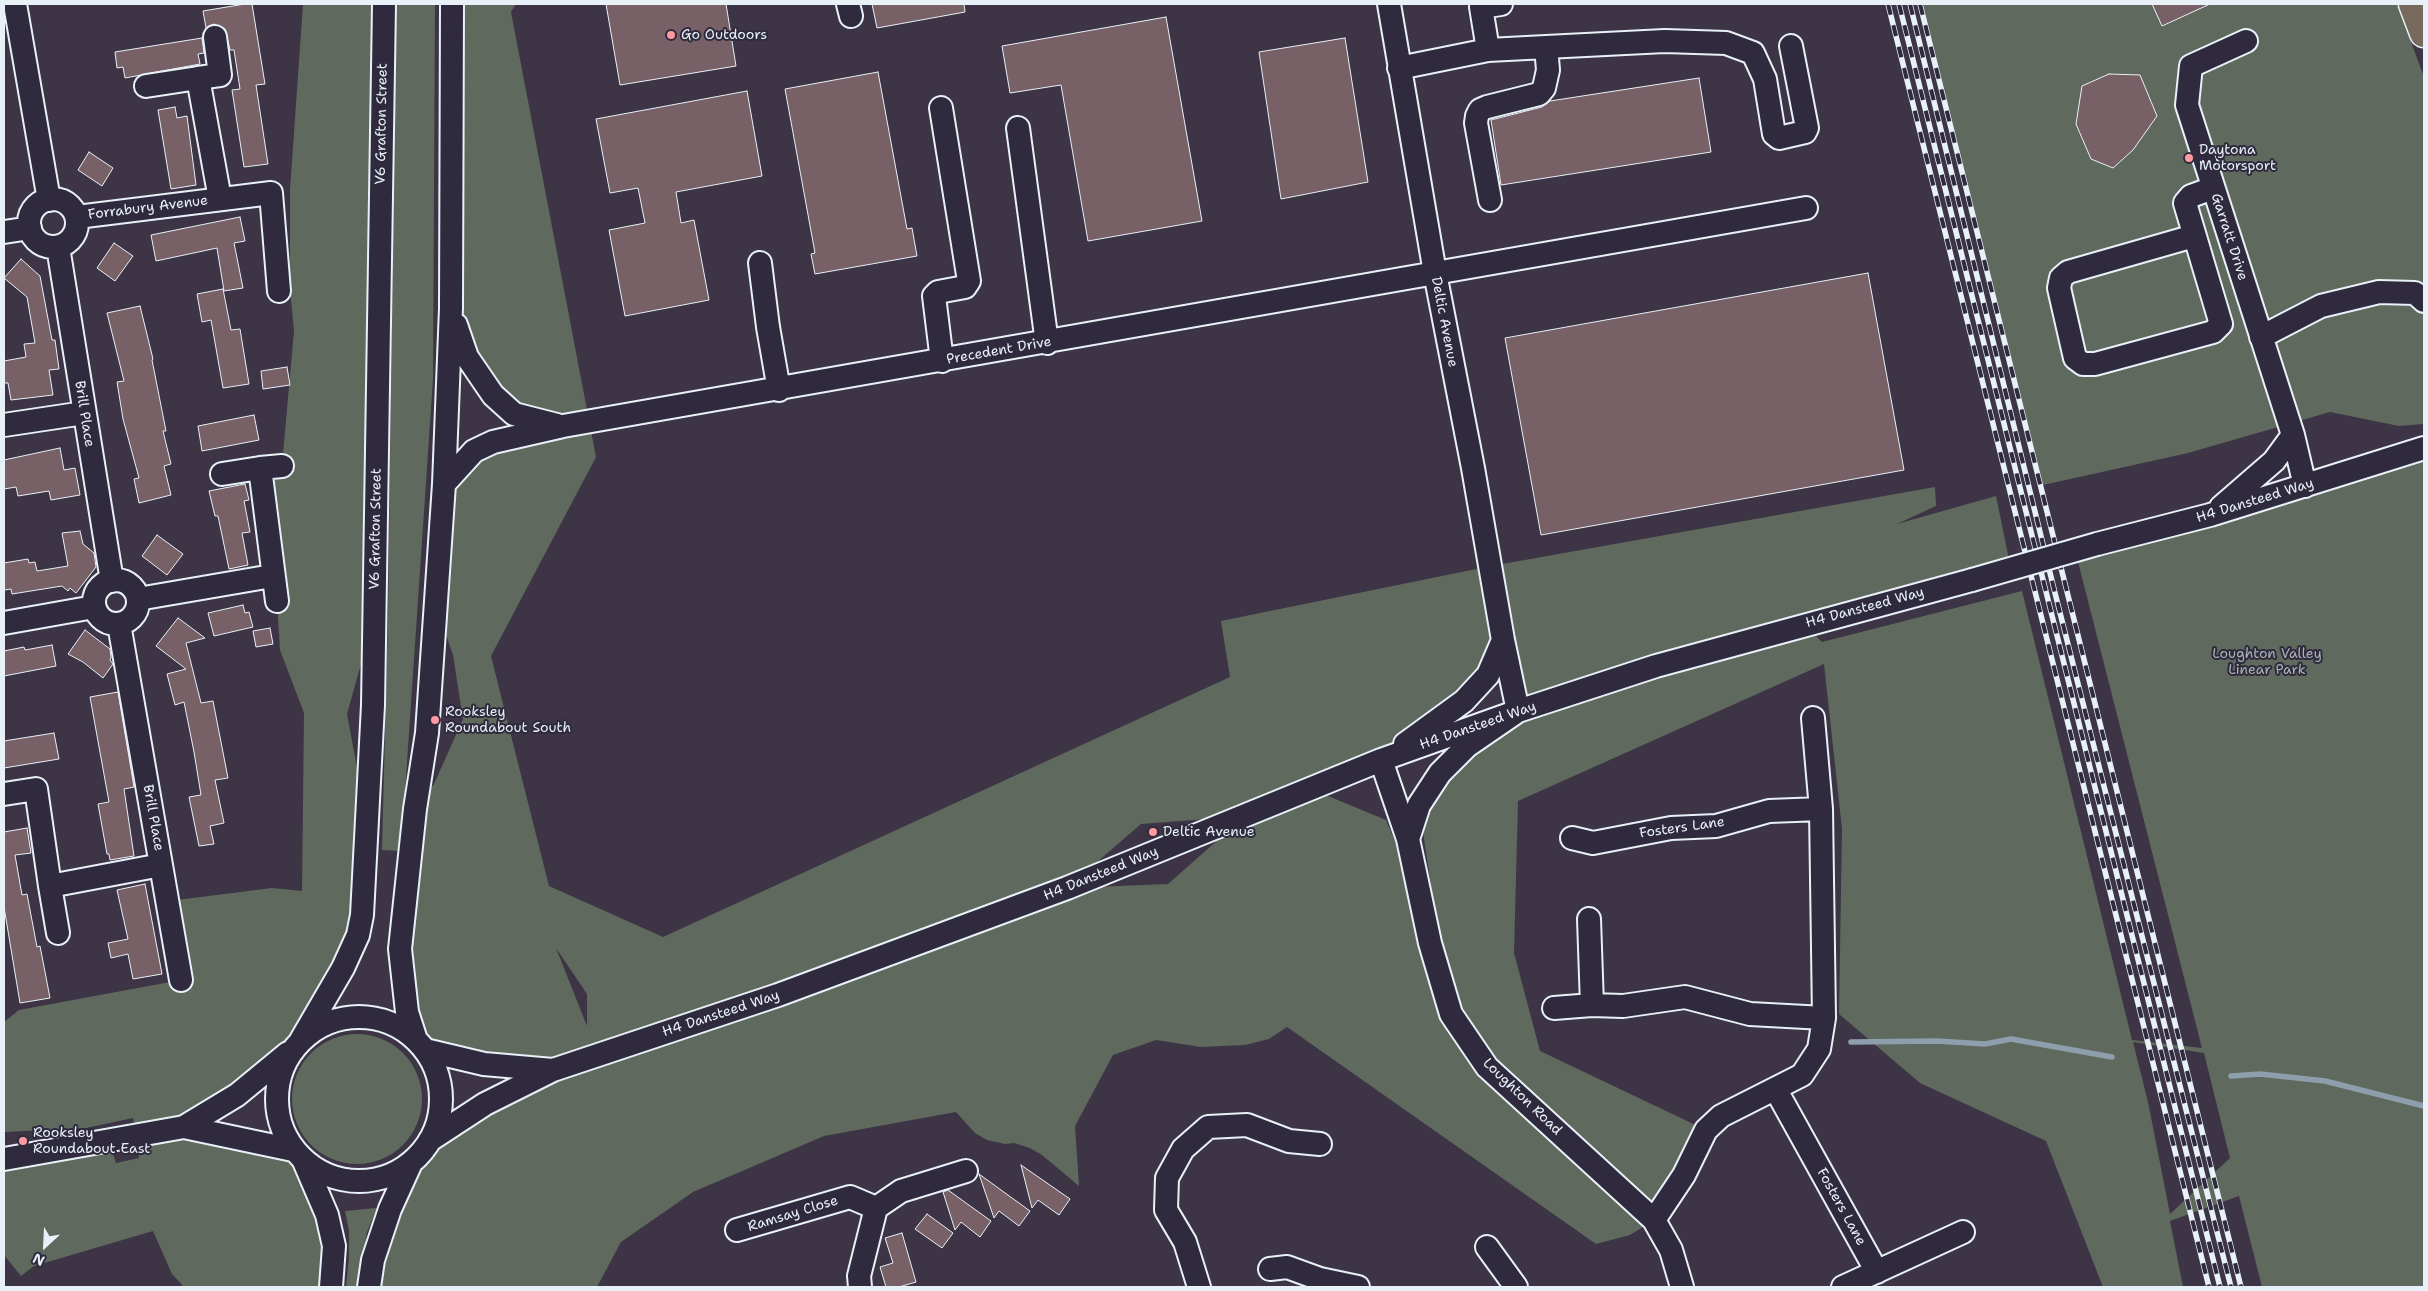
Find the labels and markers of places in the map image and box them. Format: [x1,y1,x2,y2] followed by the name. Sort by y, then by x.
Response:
[681,27,767,43] place label: Go Outdoors
[665,29,677,41] marker: Go Outdoors
[2199,142,2276,174] place label: Daytona Motorsport
[2183,152,2195,164] marker: Daytona Motorsport
[445,704,571,736] place label: Rooksley Roundabout South
[429,714,441,726] marker: Rooksley Roundabout South
[1163,824,1255,840] place label: Deltic Avenue
[1147,826,1159,838] marker: Deltic Avenue
[33,1125,150,1158] place label: Rooksley Roundabout East
[17,1135,29,1147] marker: Rooksley Roundabout East

